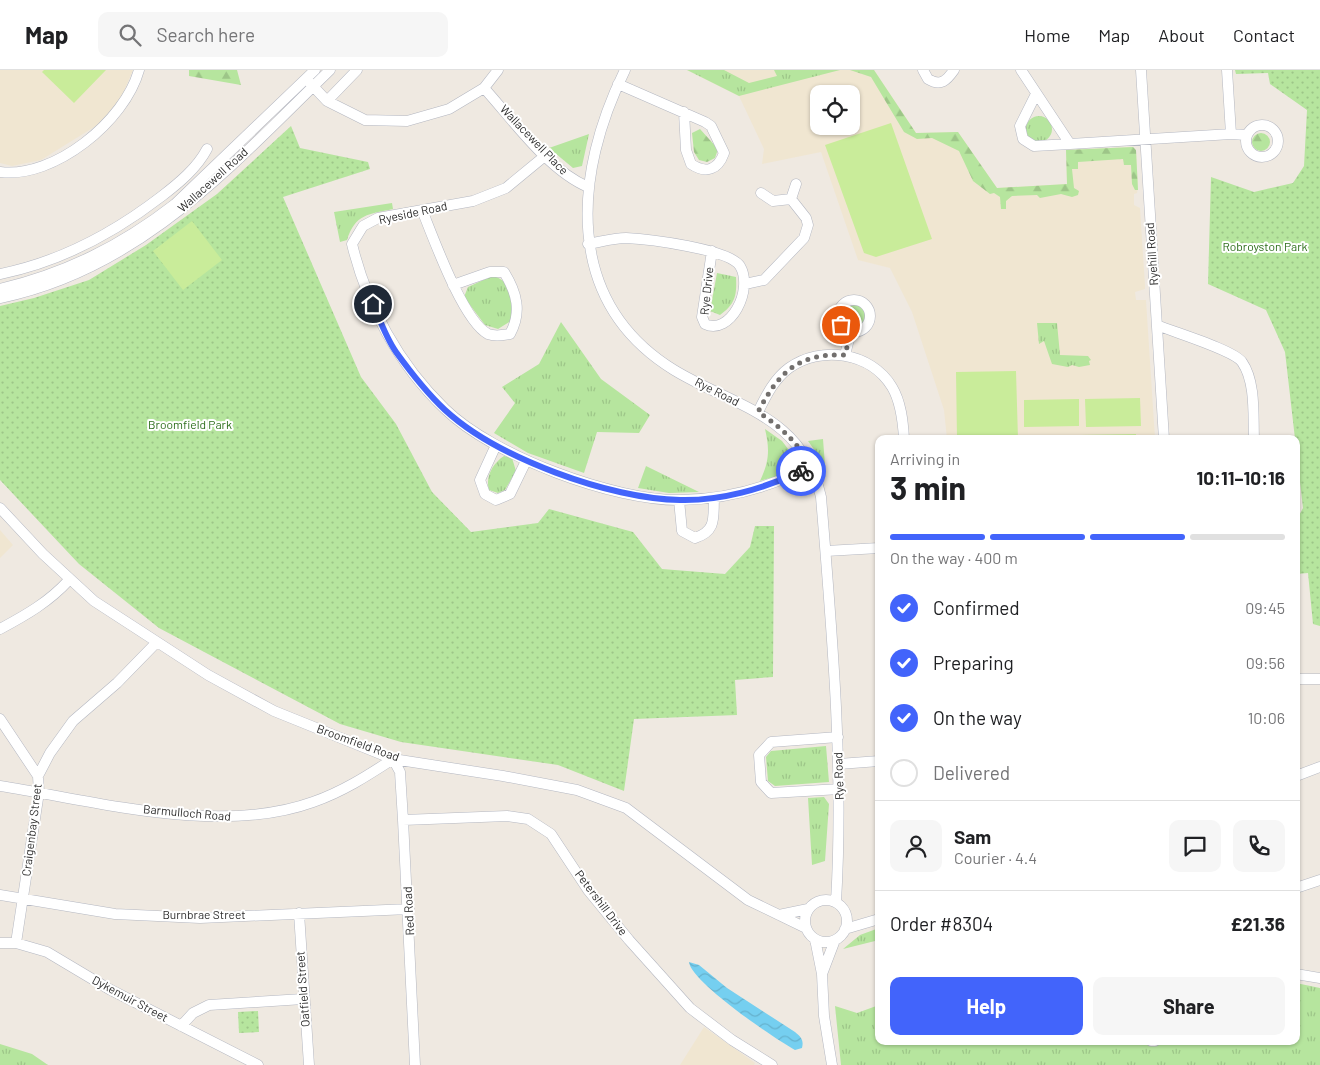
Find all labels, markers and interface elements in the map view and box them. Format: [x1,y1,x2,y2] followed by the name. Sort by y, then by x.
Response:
[98,12,448,57] search box
[25,20,68,49] text: Map
[116,21,144,49] icon: search
[156,23,255,46] text: Search here
[1024,24,1070,46] text: Home
[1098,24,1130,46] text: Map
[1158,24,1205,46] text: About
[1233,24,1295,46] text: Contact
[810,85,860,135] map controls
[810,85,860,135] button: locate
[498,102,572,177] street label: Wallacewell Place
[174,144,250,214] street label: Wallacewell Road
[377,198,448,226] street label: Ryeside Road
[1142,222,1160,286] street label: Ryehill Road
[1222,239,1308,253] park label: Robroyston Park
[697,266,715,316] street label: Rye Drive
[352,283,394,325] pin
[359,290,387,318] icon: home
[820,304,862,346] pin
[827,311,855,339] icon: bag
[693,374,742,408] street label: Rye Road
[148,417,232,431] park label: Broomfield Park
[776,446,826,496] courier
[890,449,960,468] text: Arriving in
[787,457,815,485] icon: bike
[1196,466,1285,489] text: 10:11–10:16
[890,468,966,506] text: 3 min
[890,548,1018,567] text: On the way · 400 m
[890,594,918,622] icon: check
[933,596,1020,619] text: Confirmed
[1245,598,1285,617] text: 09:45
[890,649,918,677] icon: check
[933,651,1014,674] text: Preparing
[1246,653,1285,672] text: 09:56
[890,704,918,732] icon: check
[933,706,1022,729] text: On the way
[1248,708,1285,727] text: 10:06
[315,721,402,763] street label: Broomfield Road
[830,752,846,800] street label: Rye Road
[933,761,1010,784] text: Delivered
[18,783,44,877] street label: Craigenbay Street
[143,801,232,823] street label: Barmulloch Road
[890,820,942,872] button: person
[1169,820,1221,872] button: chat
[1233,820,1285,872] button: phone
[954,825,991,848] text: Sam
[954,848,1037,867] text: Courier · 4.4
[573,867,631,938] street label: Petershill Drive
[400,886,416,936] street label: Red Road
[162,907,246,921] street label: Burnbrae Street
[890,912,993,935] text: Order #8304
[1231,912,1285,935] text: £21.36
[292,951,312,1027] street label: Oatfield Street
[90,972,171,1024] street label: Dykemuir Street
[890,977,1083,1035] button: Help
[1093,977,1285,1035] button: Share

